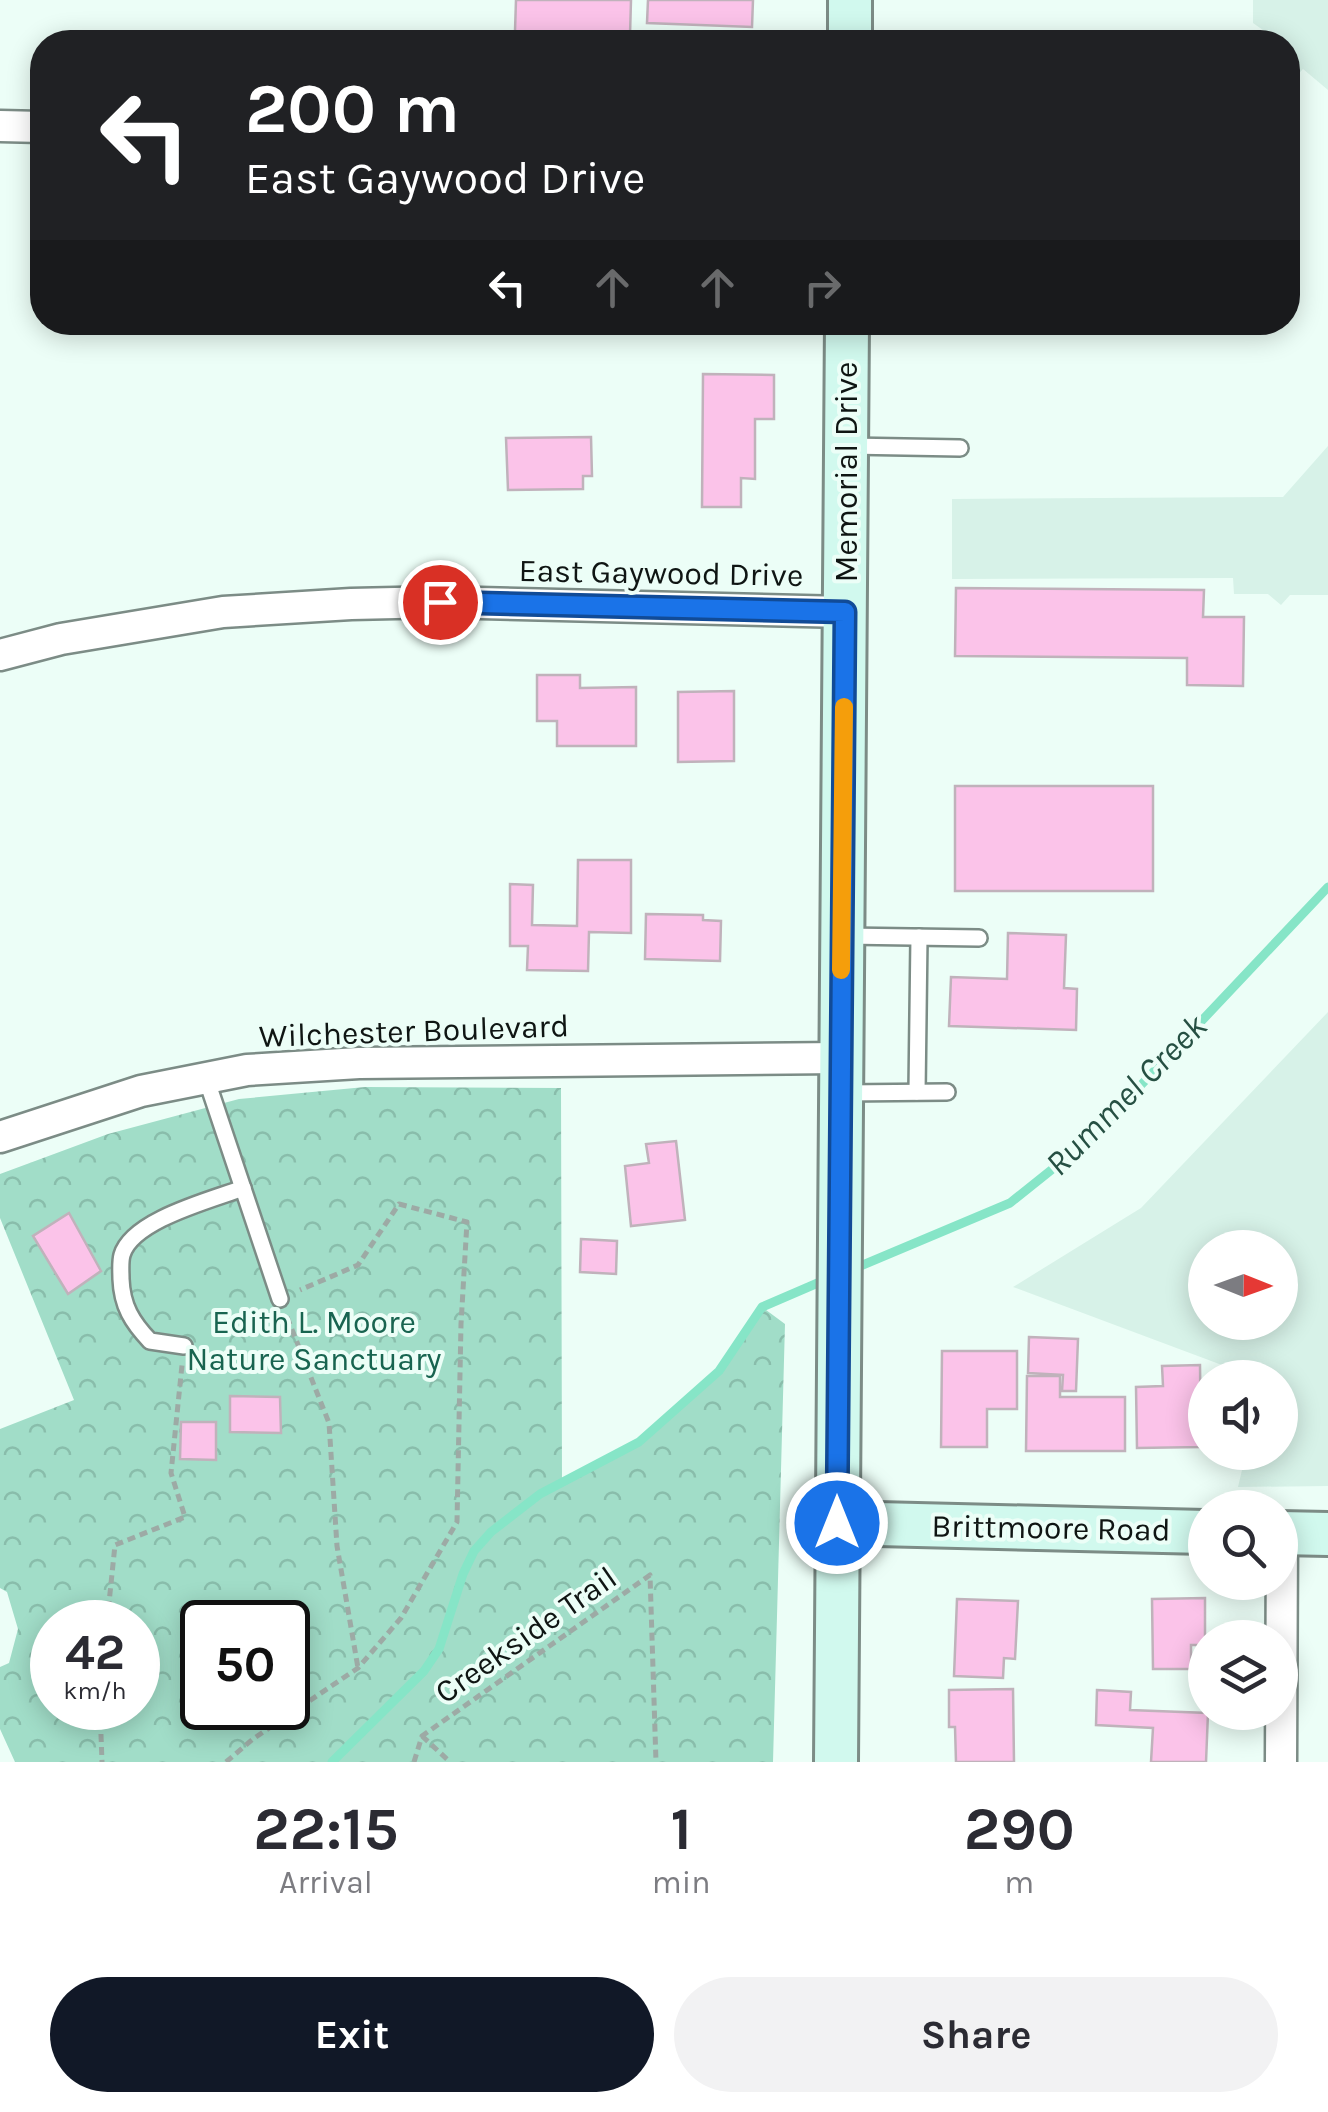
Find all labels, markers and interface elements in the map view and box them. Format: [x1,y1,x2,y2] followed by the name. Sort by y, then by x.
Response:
[245,68,460,150] text: 200 m
[80,70,210,200] icon: left
[245,152,645,204] text: East Gaywood Drive
[480,260,535,315] icon: left
[585,260,640,315] icon: ahead
[690,260,745,315] icon: ahead
[795,260,850,315] icon: right
[828,362,865,582] street label: Memorial Drive
[518,552,804,594] street label: East Gaywood Drive
[398,560,483,645] pin
[413,575,468,630] icon: arrive
[1037,1006,1215,1184] water label: Rummel Creek
[258,1007,570,1055] street label: Wilchester Boulevard
[1188,1230,1298,1340] north arrow
[1188,1230,1298,1730] map controls
[187,1304,441,1378] park label: Edith L. Moore Nature Sanctuary
[1188,1360,1298,1470] button: sound
[785,1471,889,1575] position arrow
[1188,1490,1298,1600] button: search
[931,1507,1171,1549] street label: Brittmoore Road
[428,1559,624,1711] street label: Creekside Trail
[180,1600,310,1730] speed limit sign: 50
[1188,1620,1298,1730] button: layers
[65,1623,125,1682] text: 42
[63,1676,127,1705] text: km/h
[253,1794,398,1864] text: 22:15
[670,1794,692,1864] text: 1
[964,1794,1075,1864] text: 290
[279,1864,373,1901] text: Arrival
[652,1864,711,1901] text: min
[1004,1864,1034,1901] text: m
[50,1977,654,2092] button: Exit
[674,1977,1278,2092] button: Share

